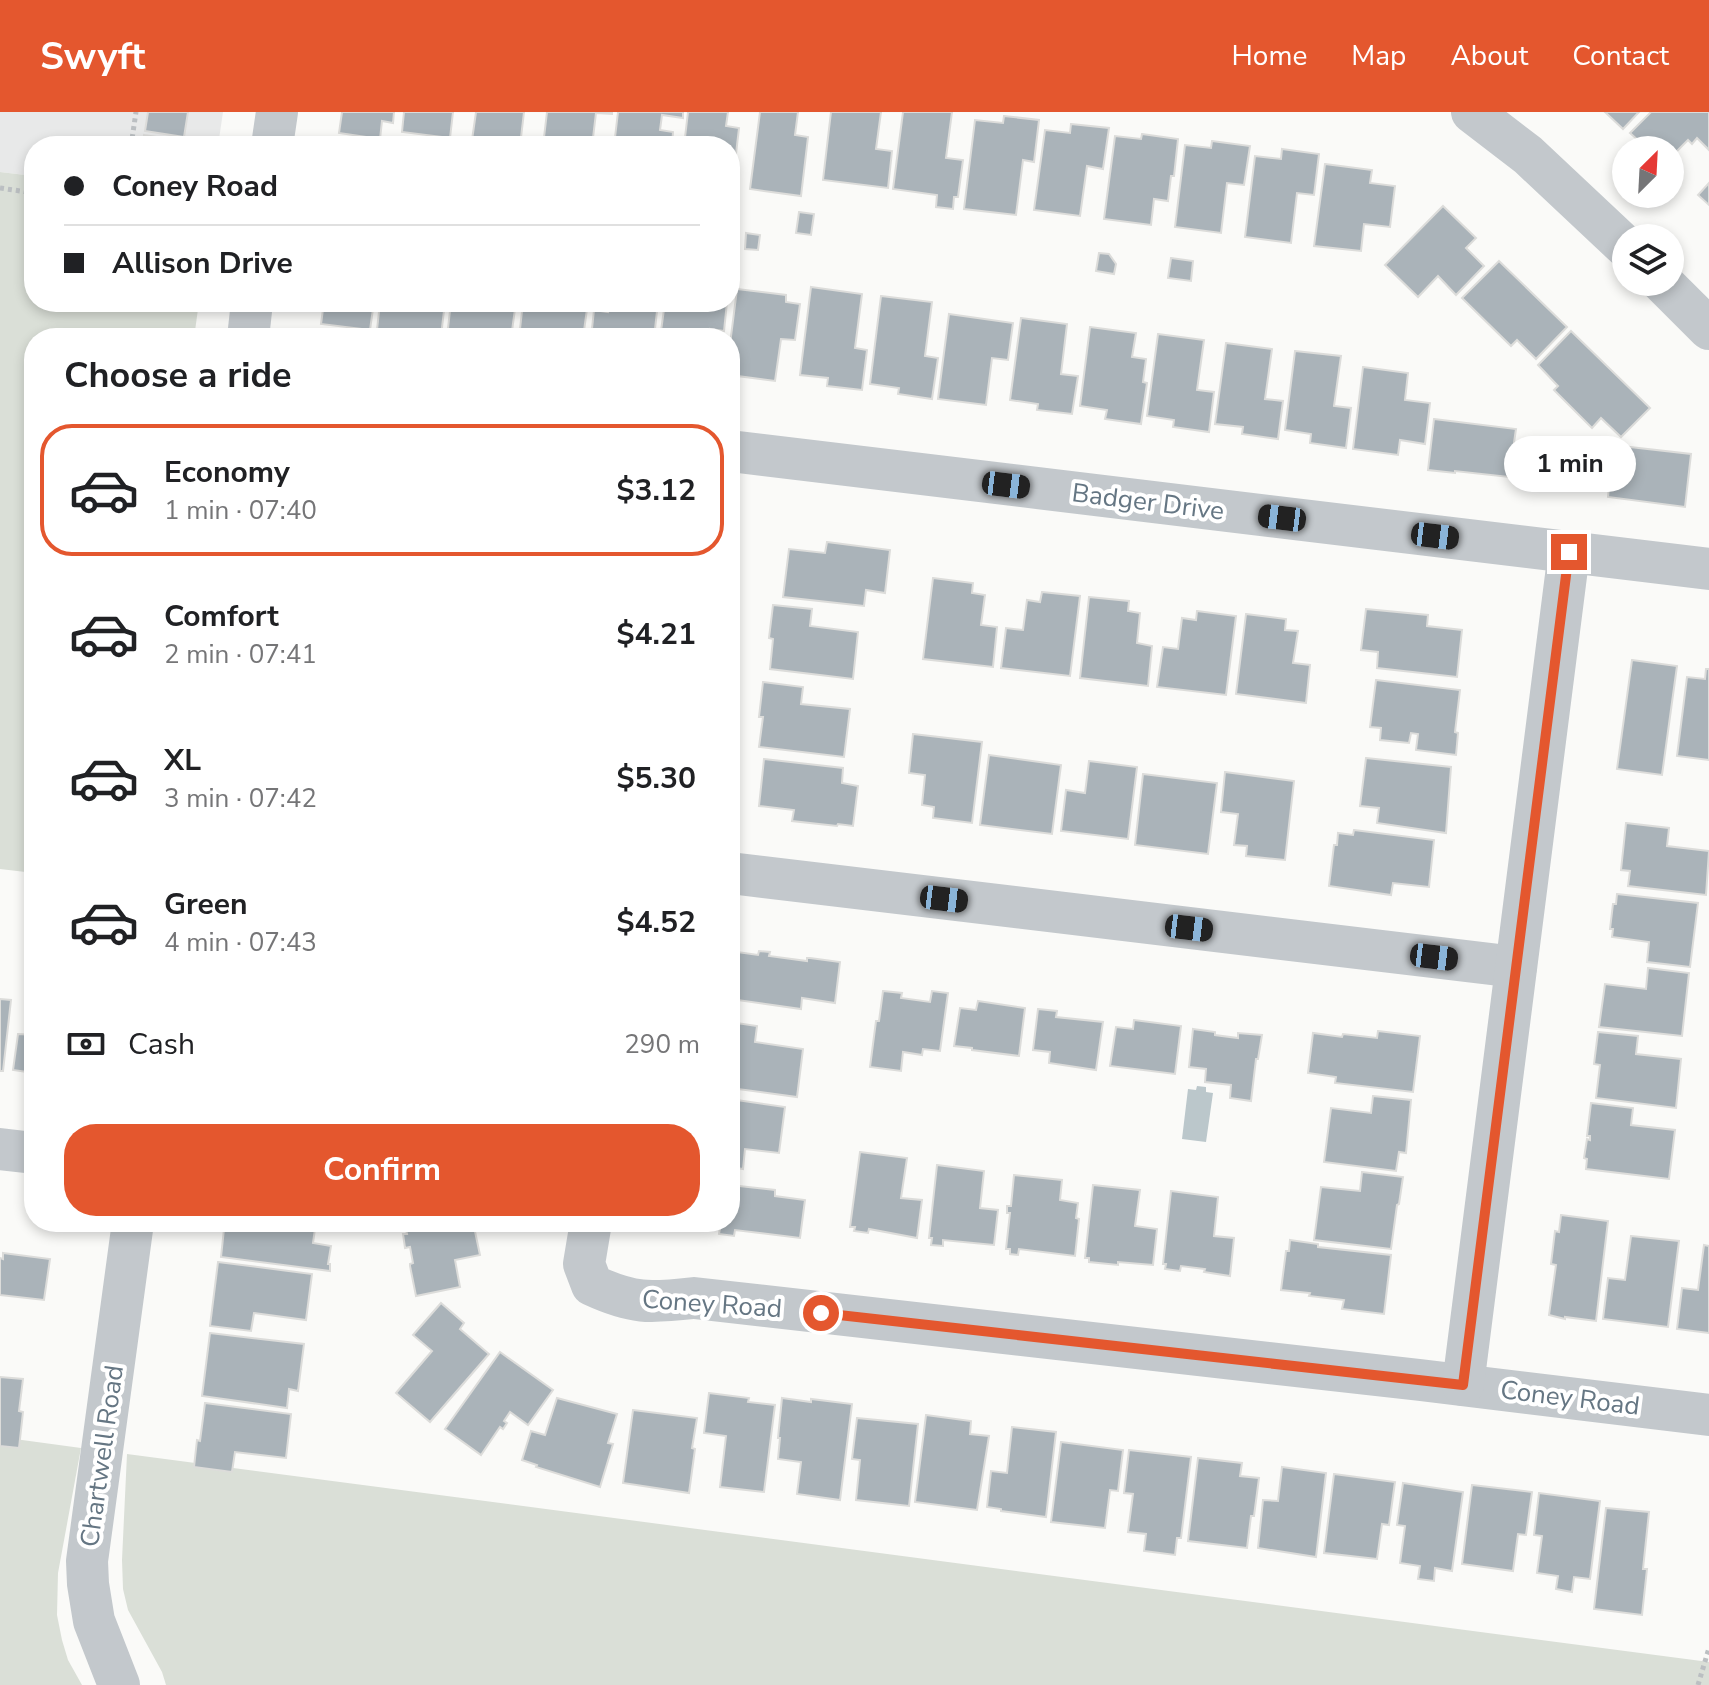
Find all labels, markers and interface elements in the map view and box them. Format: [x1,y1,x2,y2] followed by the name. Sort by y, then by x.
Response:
[40,31,145,82] text: Swyft
[1232,37,1307,75] text: Home
[1351,37,1406,75] text: Map
[1450,37,1528,75] text: About
[1572,37,1669,75] text: Contact
[1612,136,1684,208] north arrow
[1612,136,1684,296] map controls
[112,166,278,207] text: Coney Road
[1612,224,1684,296] button: layers
[112,243,293,284] text: Allison Drive
[64,351,292,400] text: Choose a ride
[1503,436,1635,492] callout: 1 min
[1536,446,1604,481] text: 1 min
[164,452,290,493] text: Economy
[68,454,140,526] icon: car
[617,470,696,511] text: $3.12
[981,470,1031,500] car
[1070,475,1226,529] street label: Badger Drive
[164,493,317,528] text: 1 min · 07:40
[1257,503,1307,533] car
[1410,521,1460,551] car
[1551,534,1587,570] route end
[164,596,279,637] text: Comfort
[68,598,140,670] icon: car
[617,614,696,655] text: $4.21
[164,637,317,672] text: 2 min · 07:41
[164,740,201,781] text: XL
[68,742,140,814] icon: car
[617,758,696,799] text: $5.30
[164,781,317,816] text: 3 min · 07:42
[164,884,248,925] text: Green
[919,884,969,914] car
[68,886,140,958] icon: car
[617,902,696,943] text: $4.52
[1164,913,1214,943] car
[164,925,317,960] text: 4 min · 07:43
[1409,942,1459,972] car
[64,1022,108,1066] icon: cash
[128,1024,195,1065] text: Cash
[624,1027,700,1062] text: 290 m
[64,1124,700,1216] button: Confirm
[641,1282,783,1326] street label: Coney Road
[803,1295,839,1331] route start
[72,1363,132,1549] street label: Chartwell Road
[1498,1372,1642,1424] street label: Coney Road

